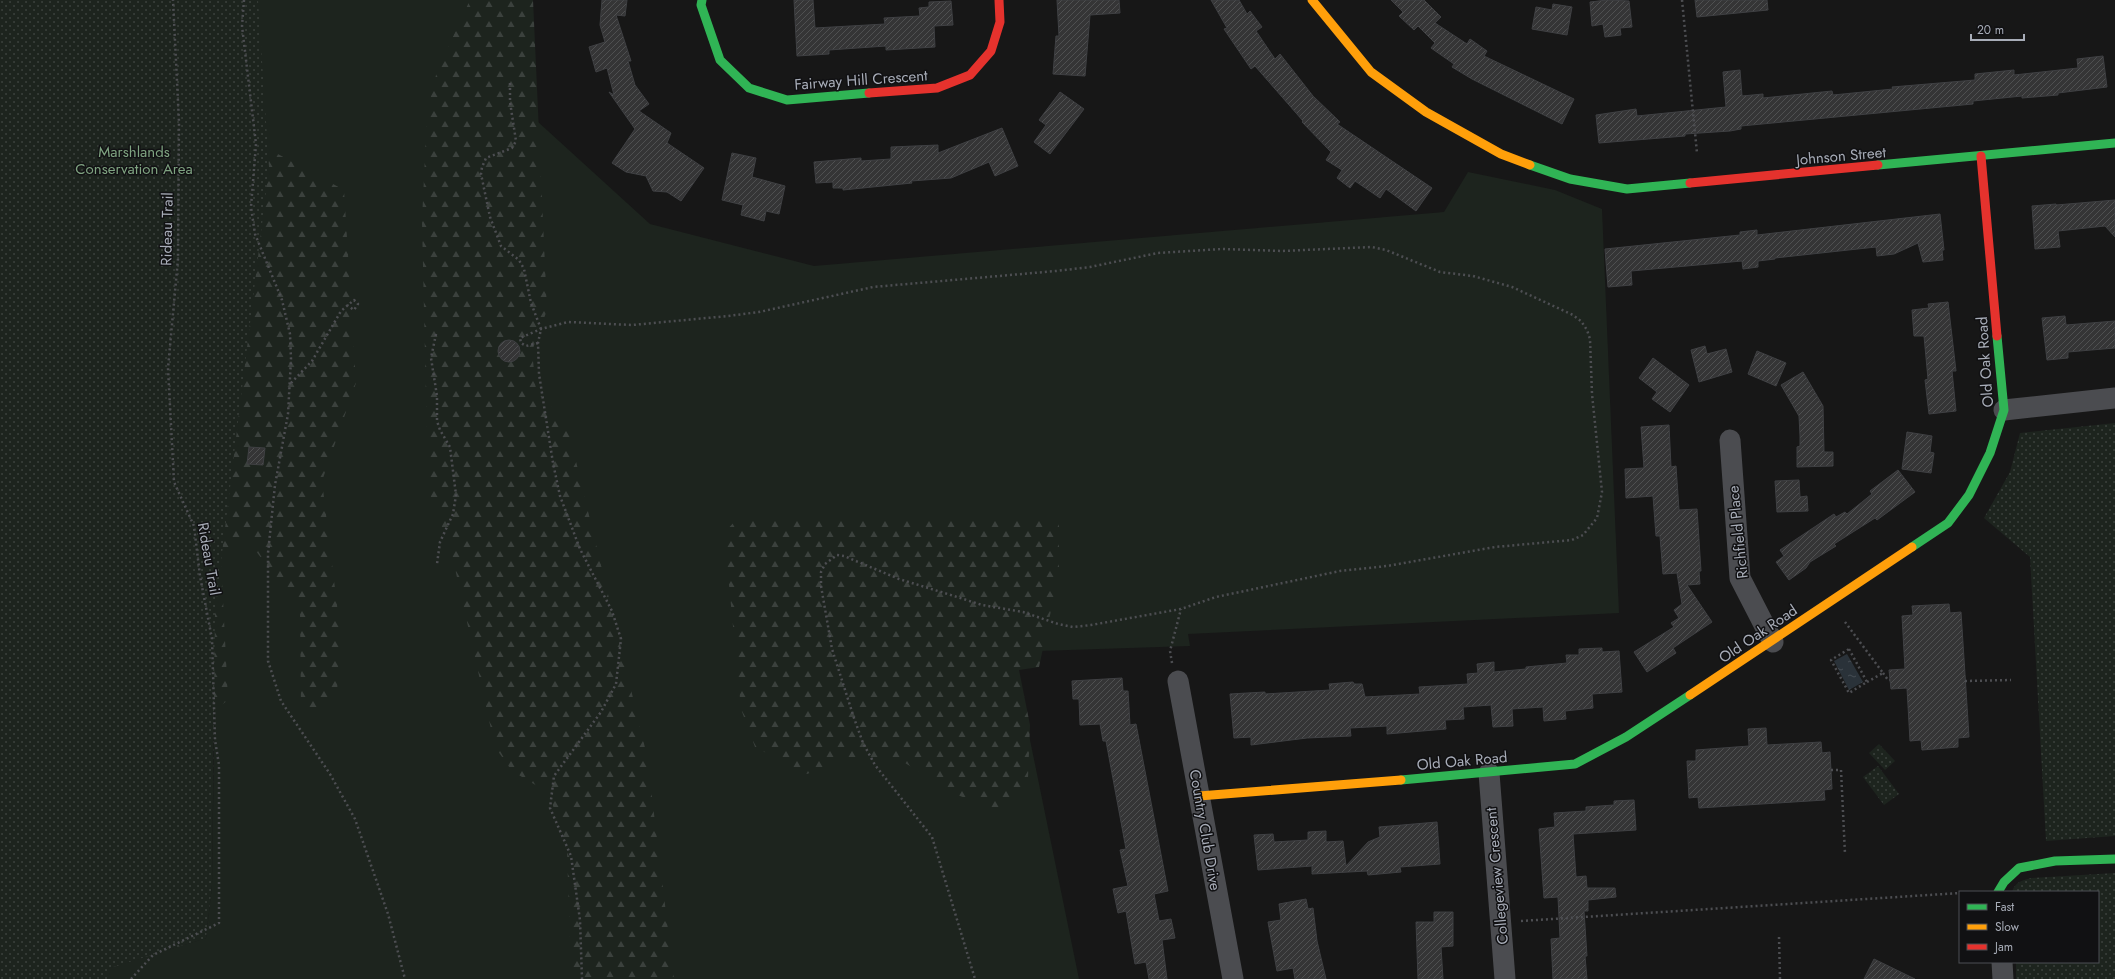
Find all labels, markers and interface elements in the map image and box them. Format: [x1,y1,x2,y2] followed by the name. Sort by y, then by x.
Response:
[1971,16,2024,42] scale bar
[1977,21,2004,39] text: 20 m
[794,64,929,96] street label: Fairway Hill Crescent
[75,141,193,180] park label: Marshlands Conservation Area
[1793,141,1887,171] street label: Johnson Street
[155,192,179,266] street label: Rideau Trail
[1971,316,1999,408] street label: Old Oak Road
[1722,484,1754,580] street label: Richfield Place
[192,521,226,597] street label: Rideau Trail
[1714,599,1802,669] street label: Old Oak Road
[1416,746,1508,776] street label: Old Oak Road
[1184,768,1227,892] street label: Country Club Drive
[1480,806,1514,945] street label: Collegeview Crescent
[1959,891,2099,963] legend
[1995,898,2014,916] text: Fast
[1995,918,2020,936] text: Slow
[1993,938,2013,956] text: Jam

